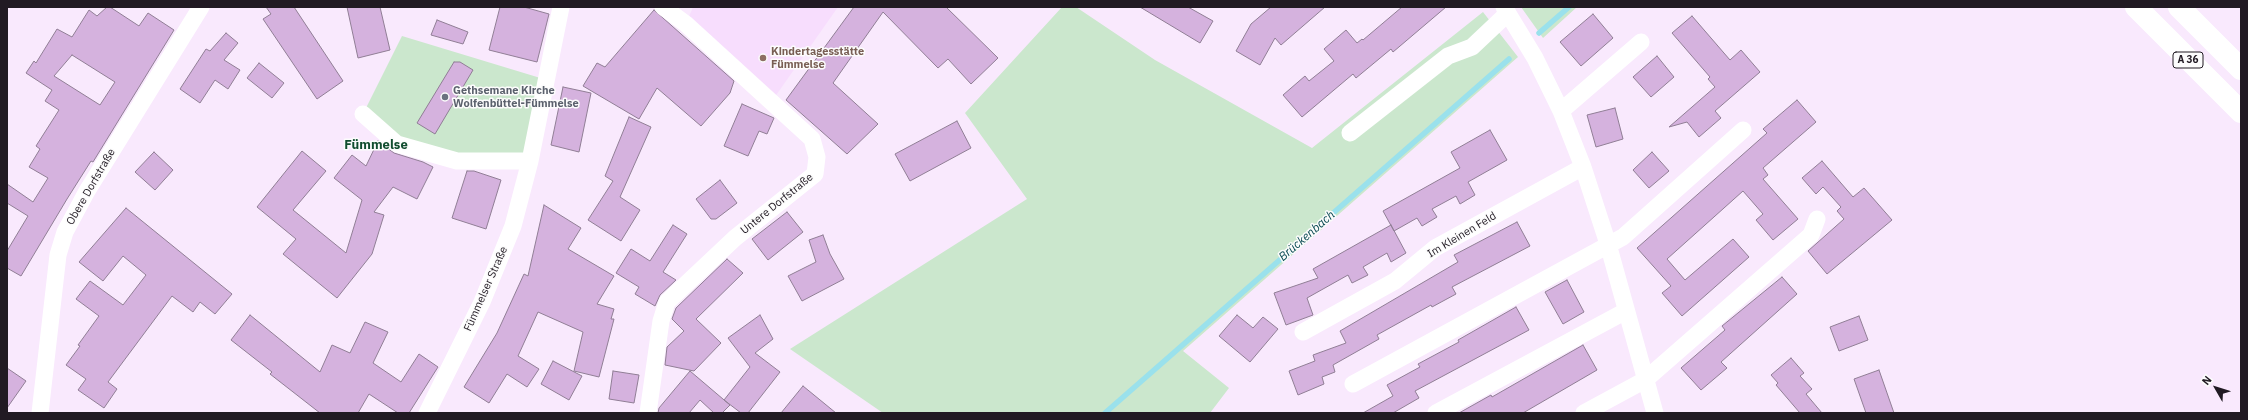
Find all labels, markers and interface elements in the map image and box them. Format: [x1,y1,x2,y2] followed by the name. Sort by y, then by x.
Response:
[771,45,864,71] place label: Kindertagesstätte Fümmelse
[2173,52,2203,68] road number: A 36
[758,53,768,63] marker: Kindertagesstätte Fümmelse
[453,84,579,110] place label: Gethsemane Kirche Wolfenbüttel-Fümmelse
[440,92,450,102] marker: Gethsemane Kirche Wolfenbüttel-Fümmelse
[344,137,408,153] district label: Fümmelse
[64,146,118,228] street label: Obere Dorfstraße
[738,171,816,237] street label: Untere Dorfstraße
[1276,208,1338,264] water label: Brückenbach
[1425,209,1499,261] street label: Im Kleinen Feld
[461,244,511,334] street label: Fümmelser Straße
[2196,368,2236,408] north arrow
[2199,373,2215,388] text: N

